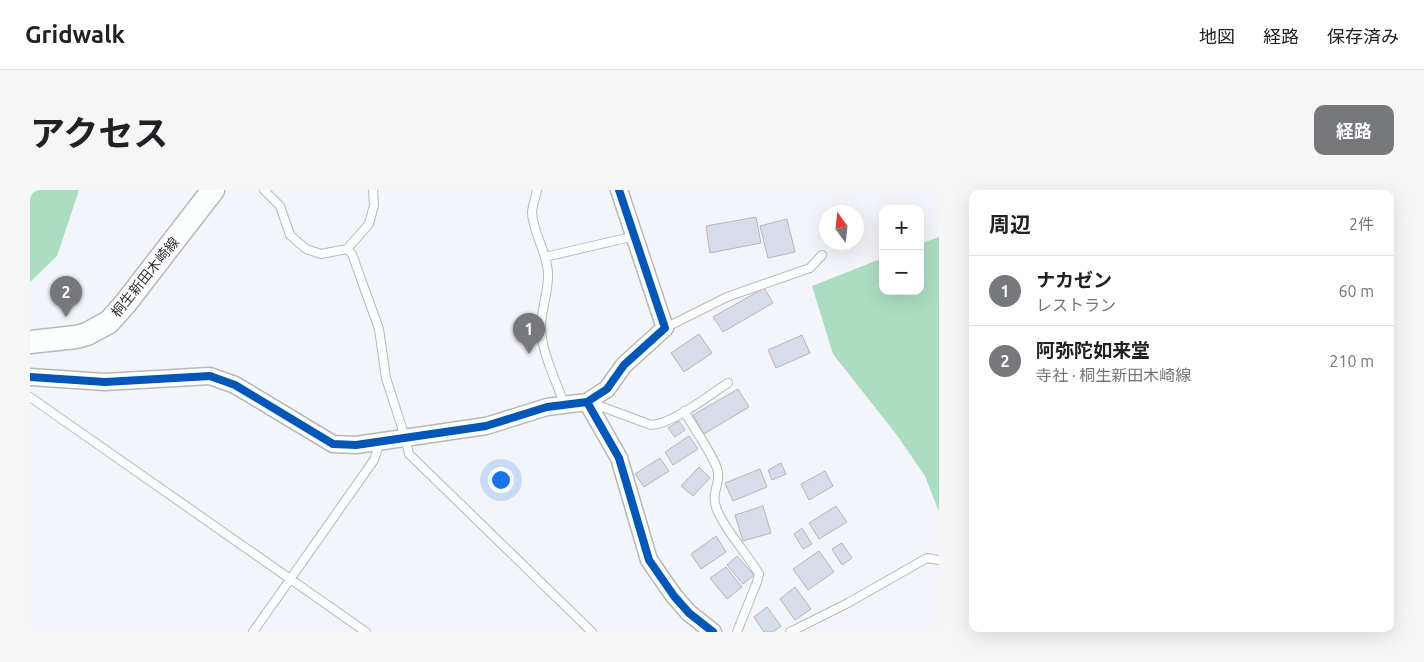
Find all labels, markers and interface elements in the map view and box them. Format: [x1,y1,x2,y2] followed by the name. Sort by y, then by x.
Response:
[25,21,125,48] text: Gridwalk
[1199,26,1235,46] text: 地図
[1263,26,1299,46] text: 経路
[1327,26,1399,46] text: 保存済み
[1314,105,1394,155] button: 経路
[30,113,168,153] text: アクセス
[819,205,864,250] north arrow
[879,205,924,295] map controls
[879,205,924,250] button: +
[989,212,1031,236] text: 周辺
[1349,215,1374,233] text: 2件
[108,234,182,320] street label: 桐生新田木崎線
[879,250,924,295] button: −
[1036,269,1112,291] text: ナカゼン
[50,276,82,317] pin: 2
[1000,282,1010,300] text: 1
[1338,282,1374,300] text: 60 m
[1036,296,1116,314] text: レストラン
[513,313,545,354] pin: 1
[1036,339,1150,361] text: 阿弥陀如来堂
[1000,352,1010,370] text: 2
[1329,352,1374,370] text: 210 m
[1036,366,1191,384] text: 寺社 · 桐生新田木崎線
[488,467,514,493] your location

